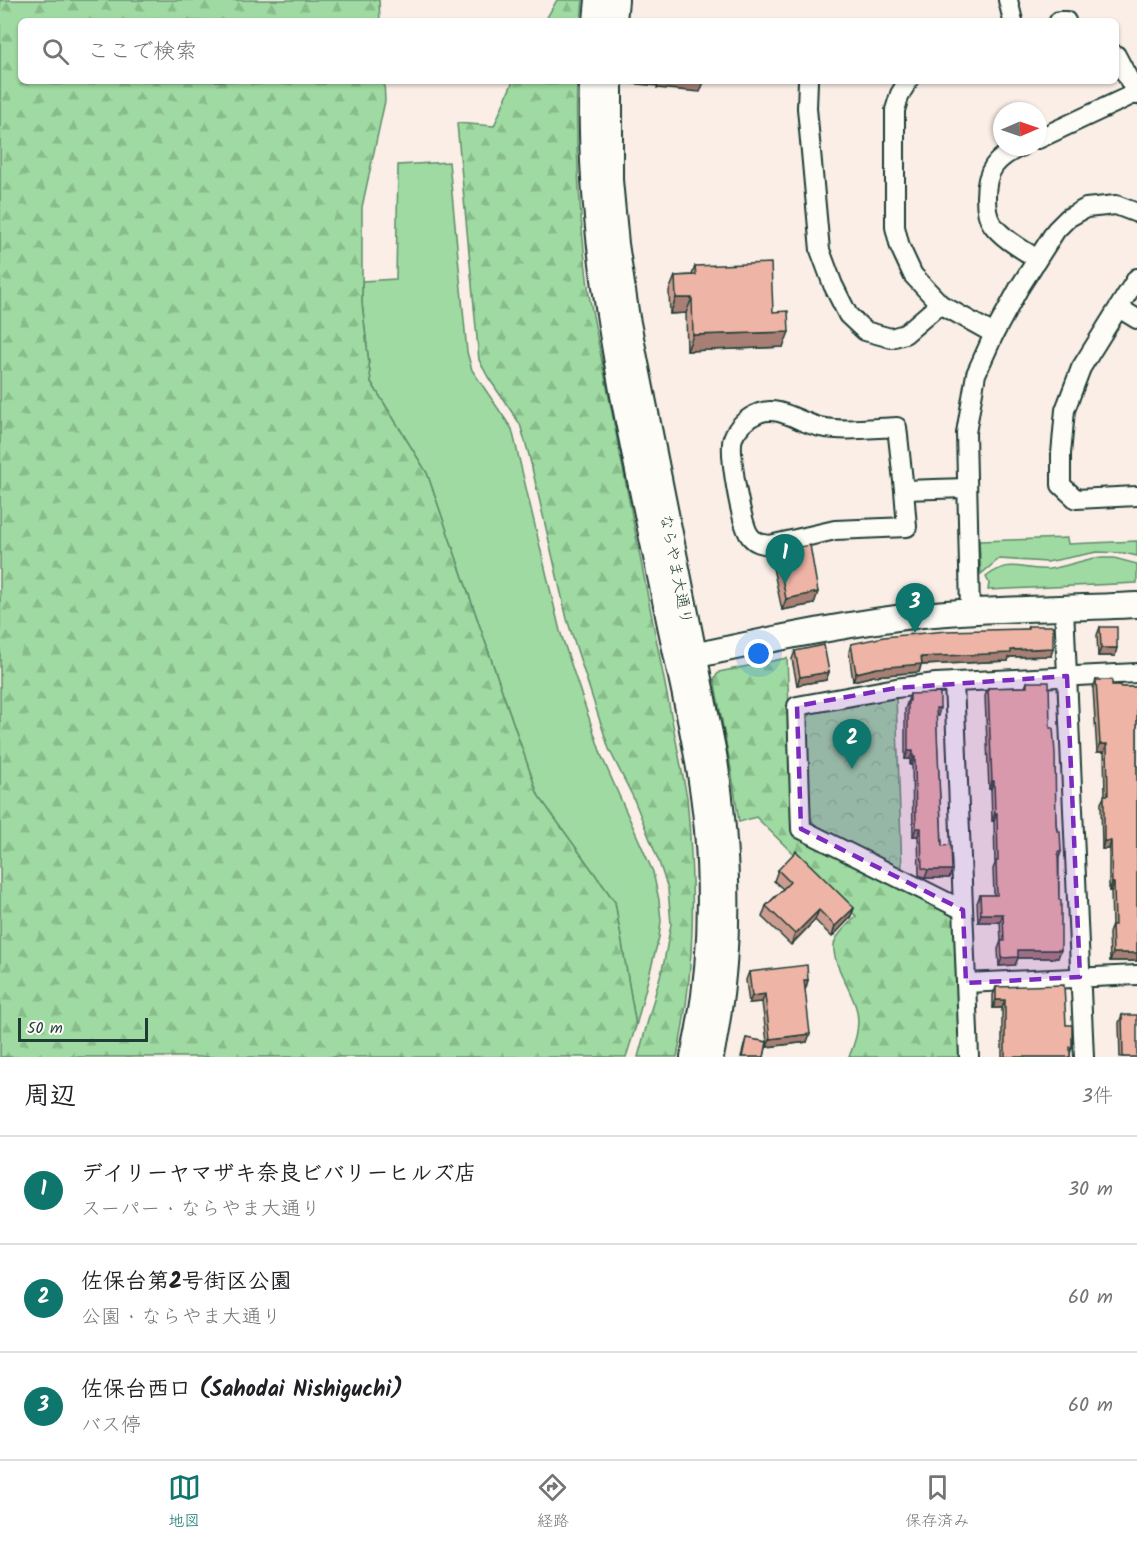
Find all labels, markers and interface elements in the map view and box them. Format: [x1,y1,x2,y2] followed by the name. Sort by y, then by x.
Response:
[18,18,1119,84] search box
[39,35,72,68] icon: search
[87,35,197,70] text: ここで検索
[993,102,1047,156] north arrow
[653,512,698,627] street label: ならやま大通り
[766,534,804,584] pin: 1
[896,584,934,633] pin: 3
[744,639,773,668] your location
[832,720,872,769] pin: 2
[18,1015,148,1042] scale bar
[27,1016,63,1041] text: 50 m
[24,1076,76,1118] text: 周辺
[1082,1081,1113,1113] text: 3件
[81,1157,477,1192] text: デイリーヤマザキ奈良ビバリーヒルズ店
[40,1174,47,1206] text: 1
[1068,1174,1113,1206] text: 30 m
[81,1194,321,1226] text: スーパー · ならやま大通り
[81,1265,292,1300] text: 佐保台第2号街区公園
[38,1282,49,1314] text: 2
[1068,1282,1113,1314] text: 60 m
[81,1302,282,1334] text: 公園 · ならやま大通り
[81,1373,403,1408] text: 佐保台西口 (Sahodai Nishiguchi)
[38,1390,49,1422] text: 3
[1068,1390,1113,1422] text: 60 m
[81,1410,141,1442] text: バス停
[168,1471,201,1534] tab: 地図
[536,1471,569,1534] tab: 経路
[905,1471,969,1534] tab: 保存済み

